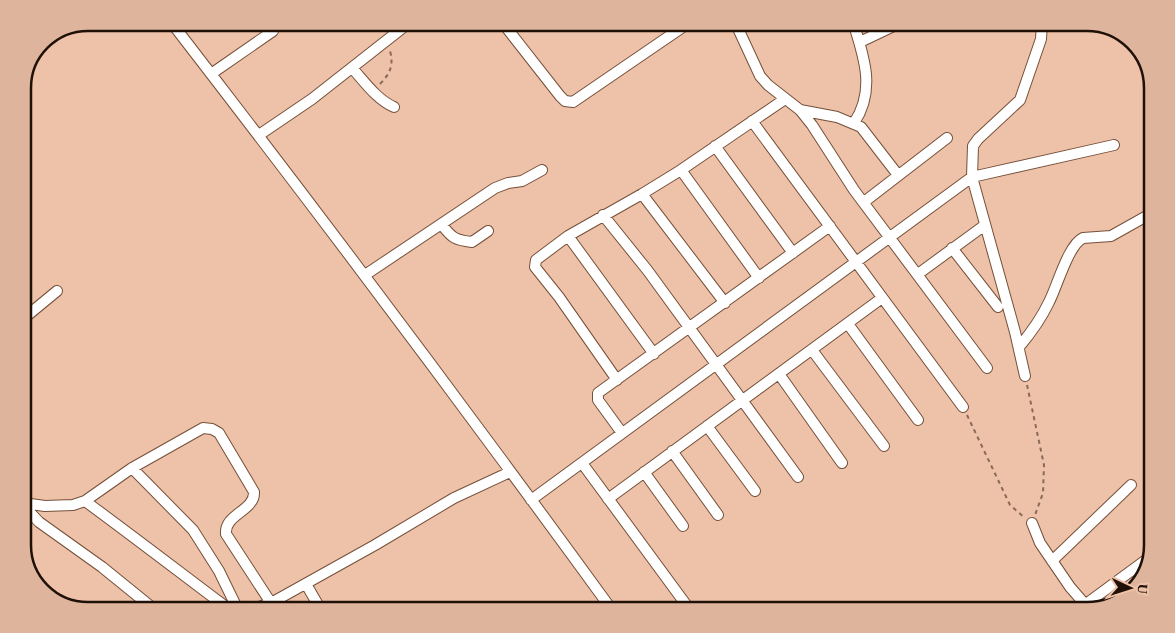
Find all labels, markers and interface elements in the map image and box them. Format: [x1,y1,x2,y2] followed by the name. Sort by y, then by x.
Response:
[1105,563,1155,613] north arrow
[1135,583,1150,594] text: U

